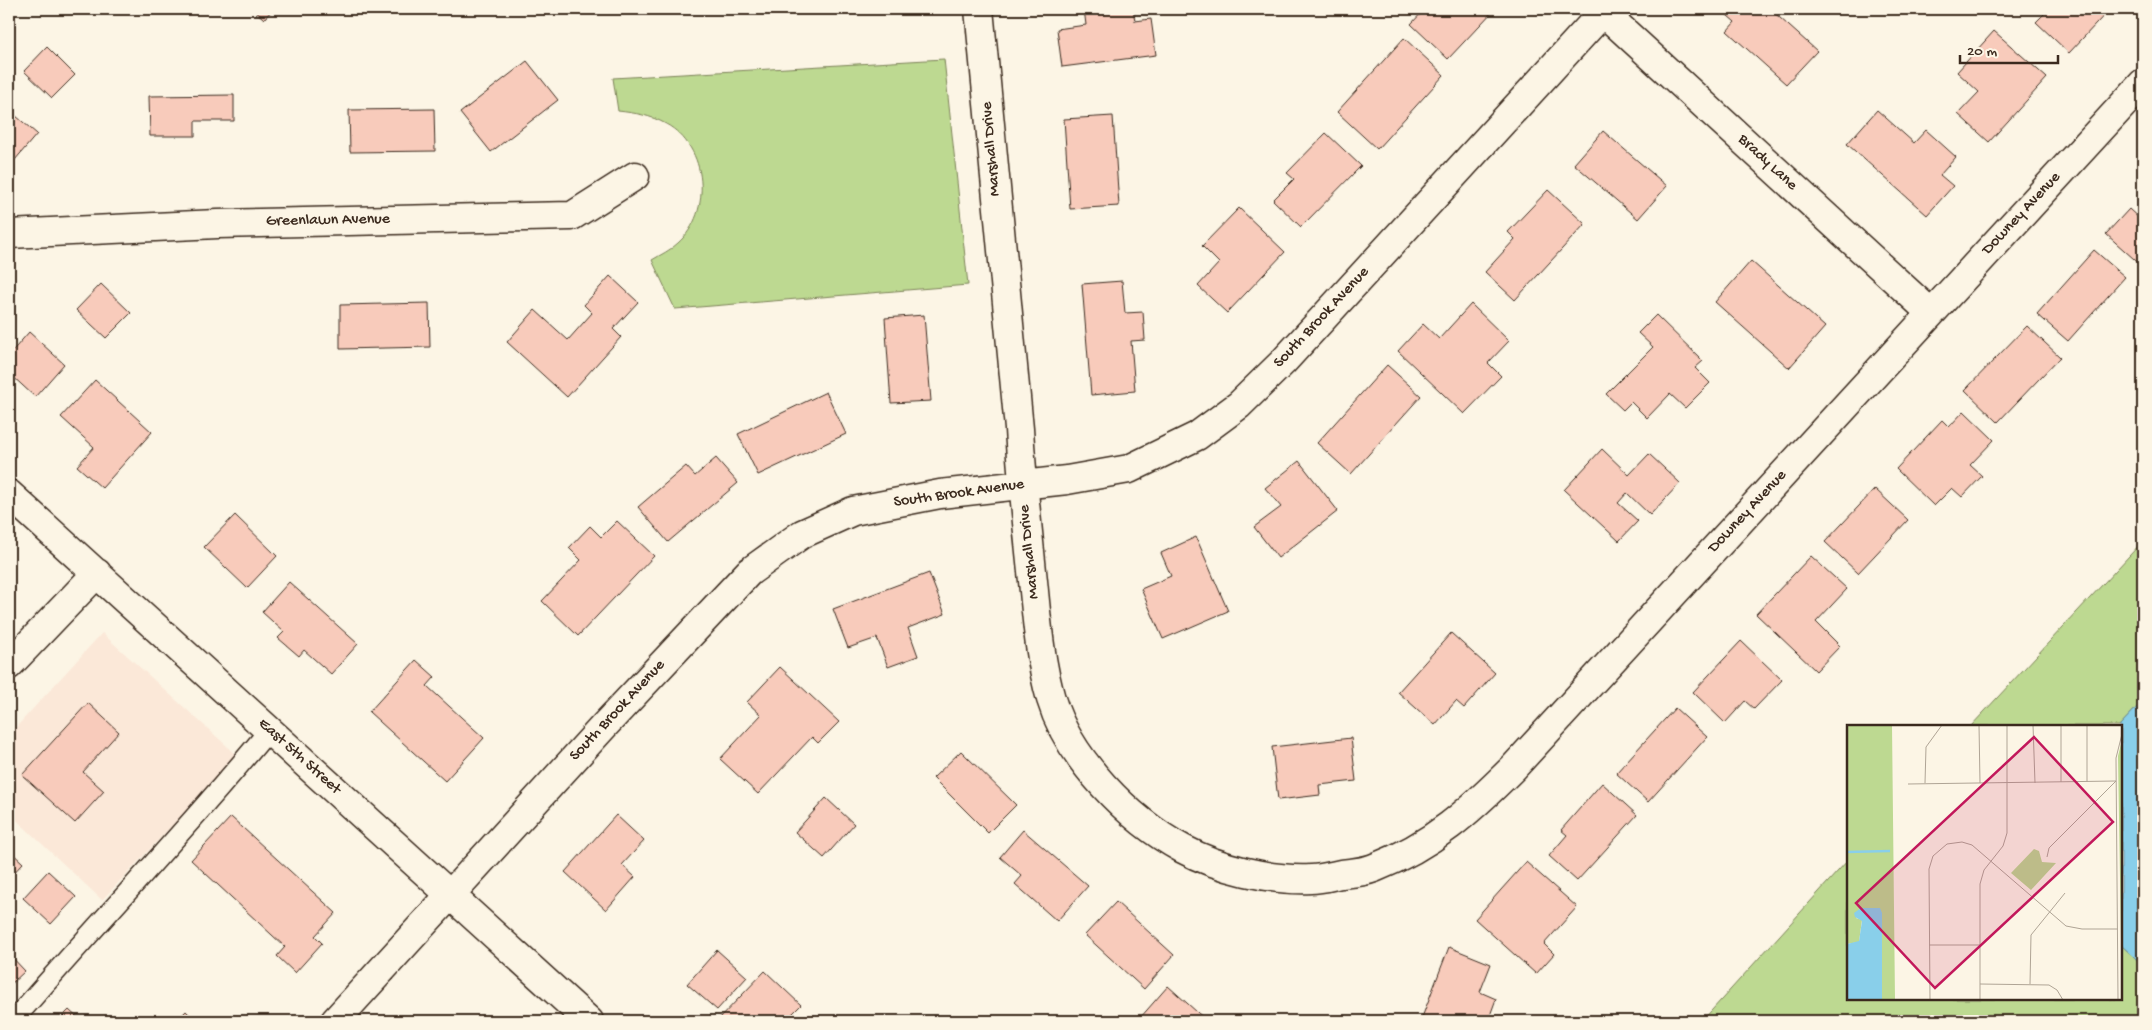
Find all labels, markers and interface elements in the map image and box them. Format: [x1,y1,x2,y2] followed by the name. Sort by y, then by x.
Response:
[1960,32,2057,64] scale bar
[1967,43,1997,61] text: 20 m
[978,100,1006,197] street label: Marshall Drive
[1733,130,1801,196] street label: Brady Lane
[1978,168,2066,260] street label: Downey Avenue
[266,210,391,232] street label: Greenlawn Avenue
[1270,263,1374,373] street label: South Brook Avenue
[1704,466,1792,558] street label: Downey Avenue
[892,475,1026,513] street label: South Brook Avenue
[1016,503,1044,600] street label: Marshall Drive
[566,656,670,766] street label: South Brook Avenue
[254,715,345,800] street label: East 5th Street
[1847,725,2122,1000] inset map

